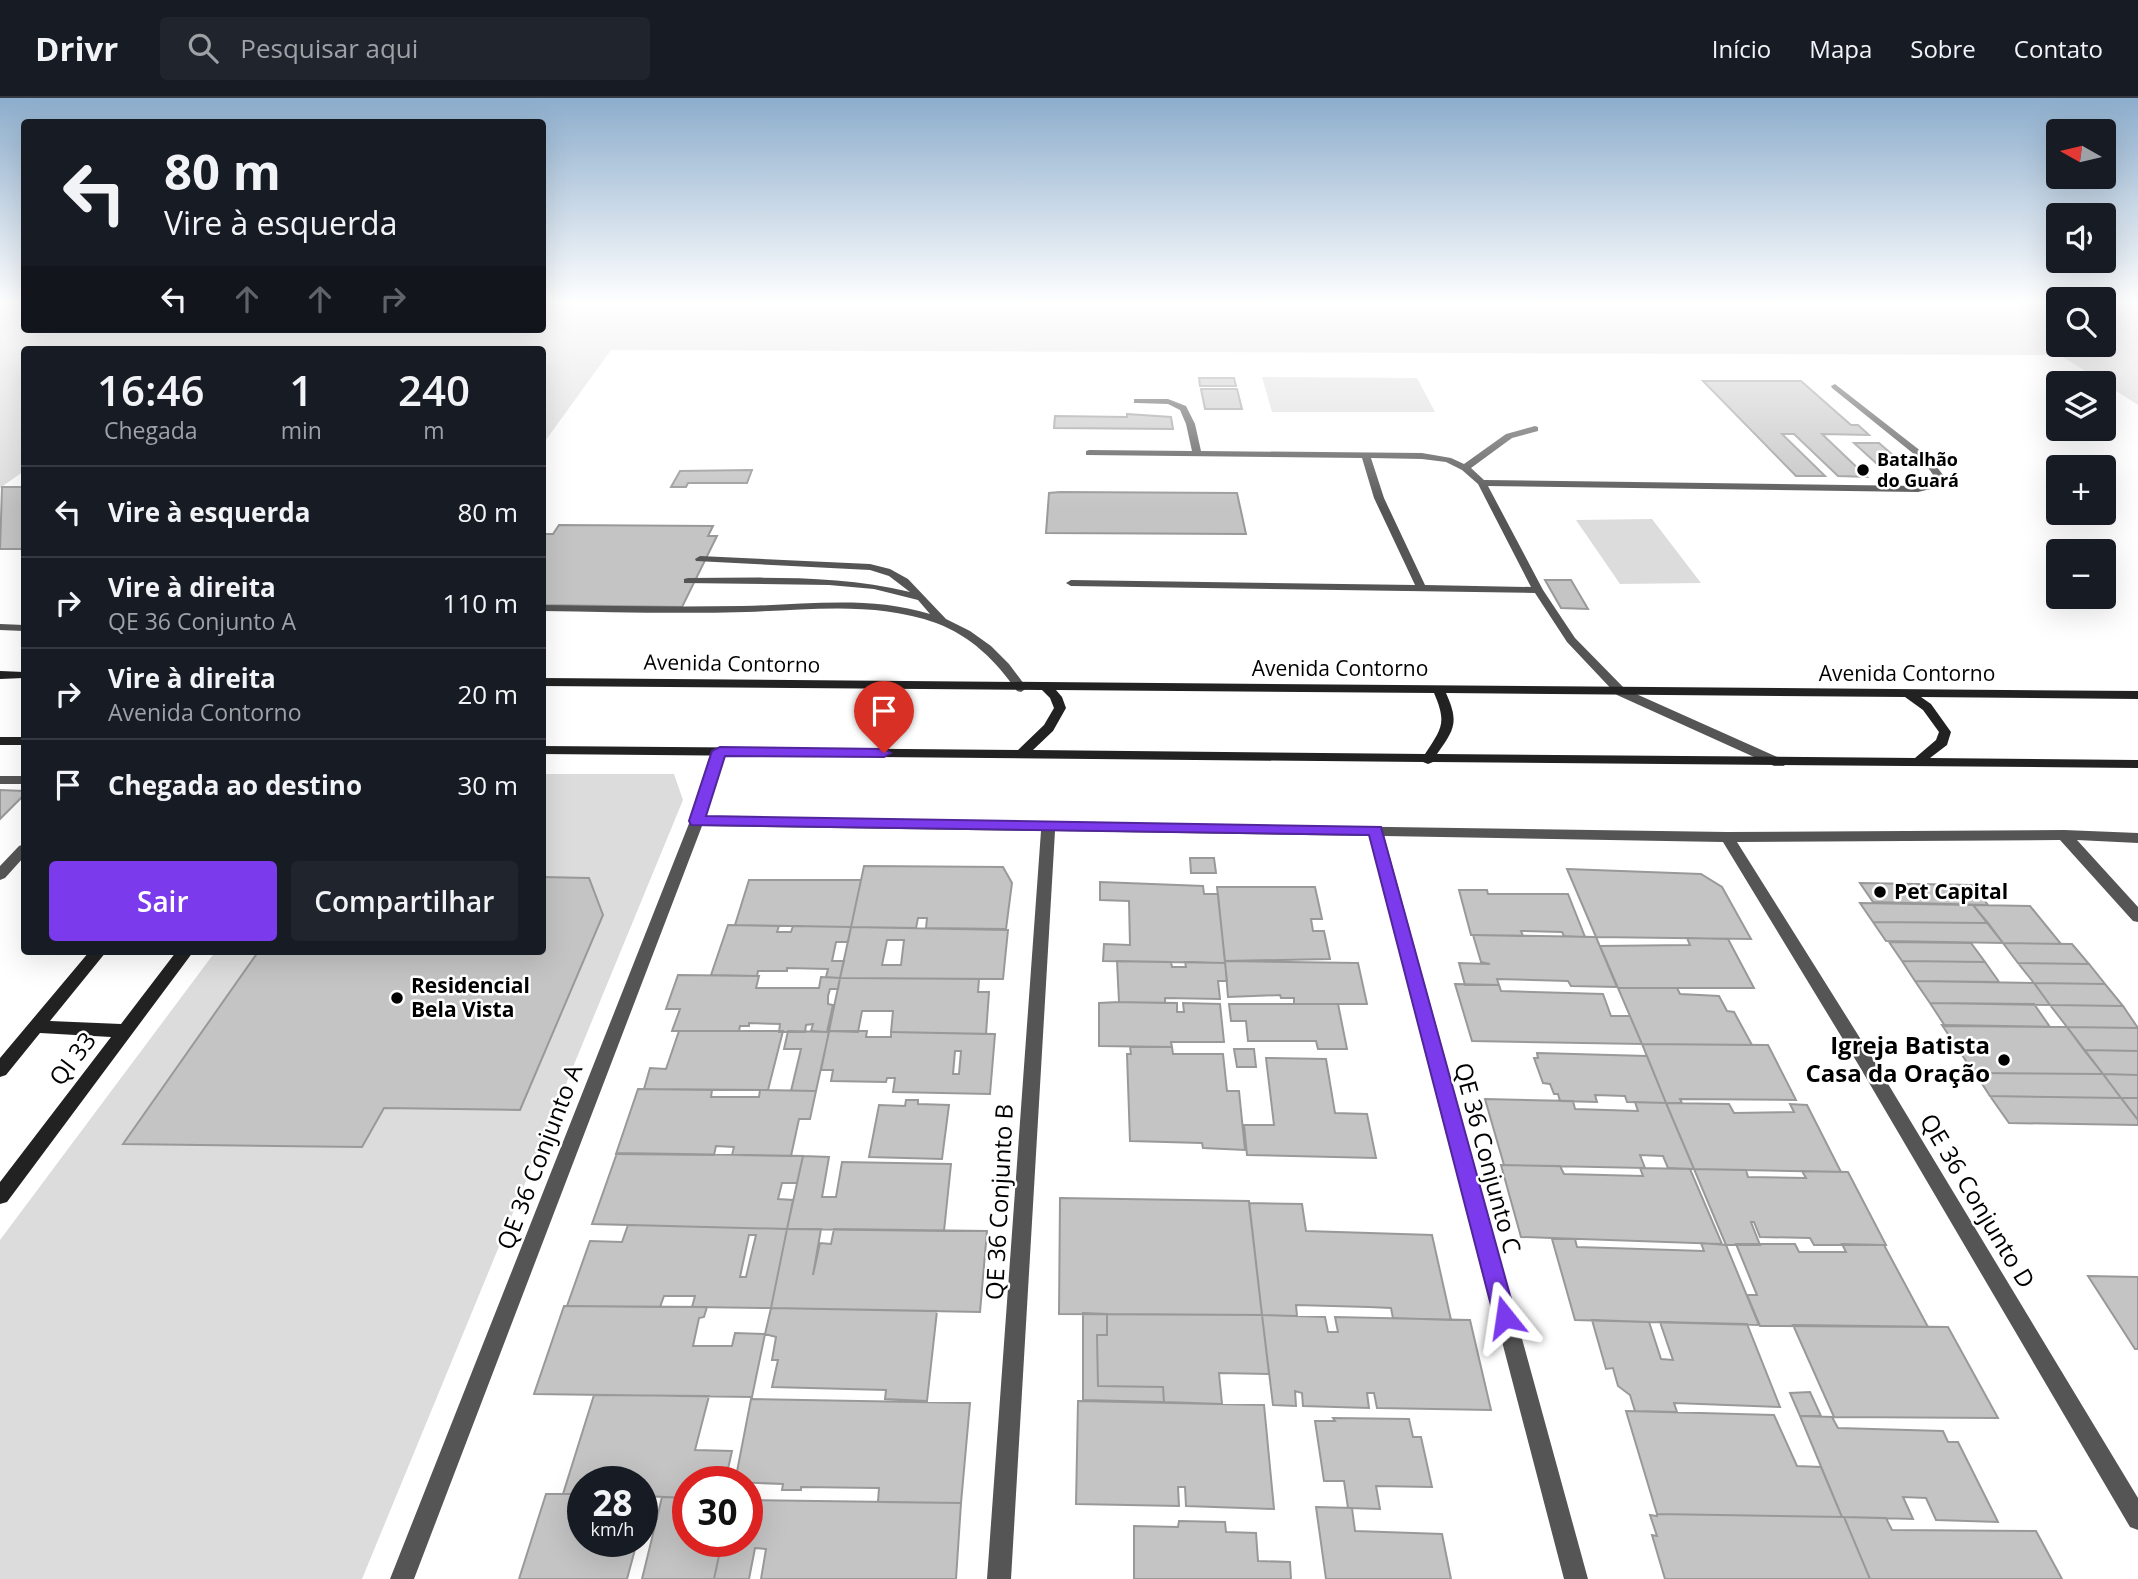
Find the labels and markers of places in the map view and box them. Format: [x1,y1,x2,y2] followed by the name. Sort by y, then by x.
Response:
[1877,447,1959,492] place label: Batalhão do Guará
[1855,462,1871,478] marker: Batalhão do Guará
[854,681,914,753] pin
[1894,877,2008,905] place label: Pet Capital
[1872,884,1888,900] marker: Pet Capital
[411,971,530,1023] place label: Residencial Bela Vista
[389,990,405,1006] marker: Residencial Bela Vista
[1805,1028,1990,1089] place label: Igreja Batista Casa da Oração
[1996,1052,2012,1068] marker: Igreja Batista Casa da Oração

